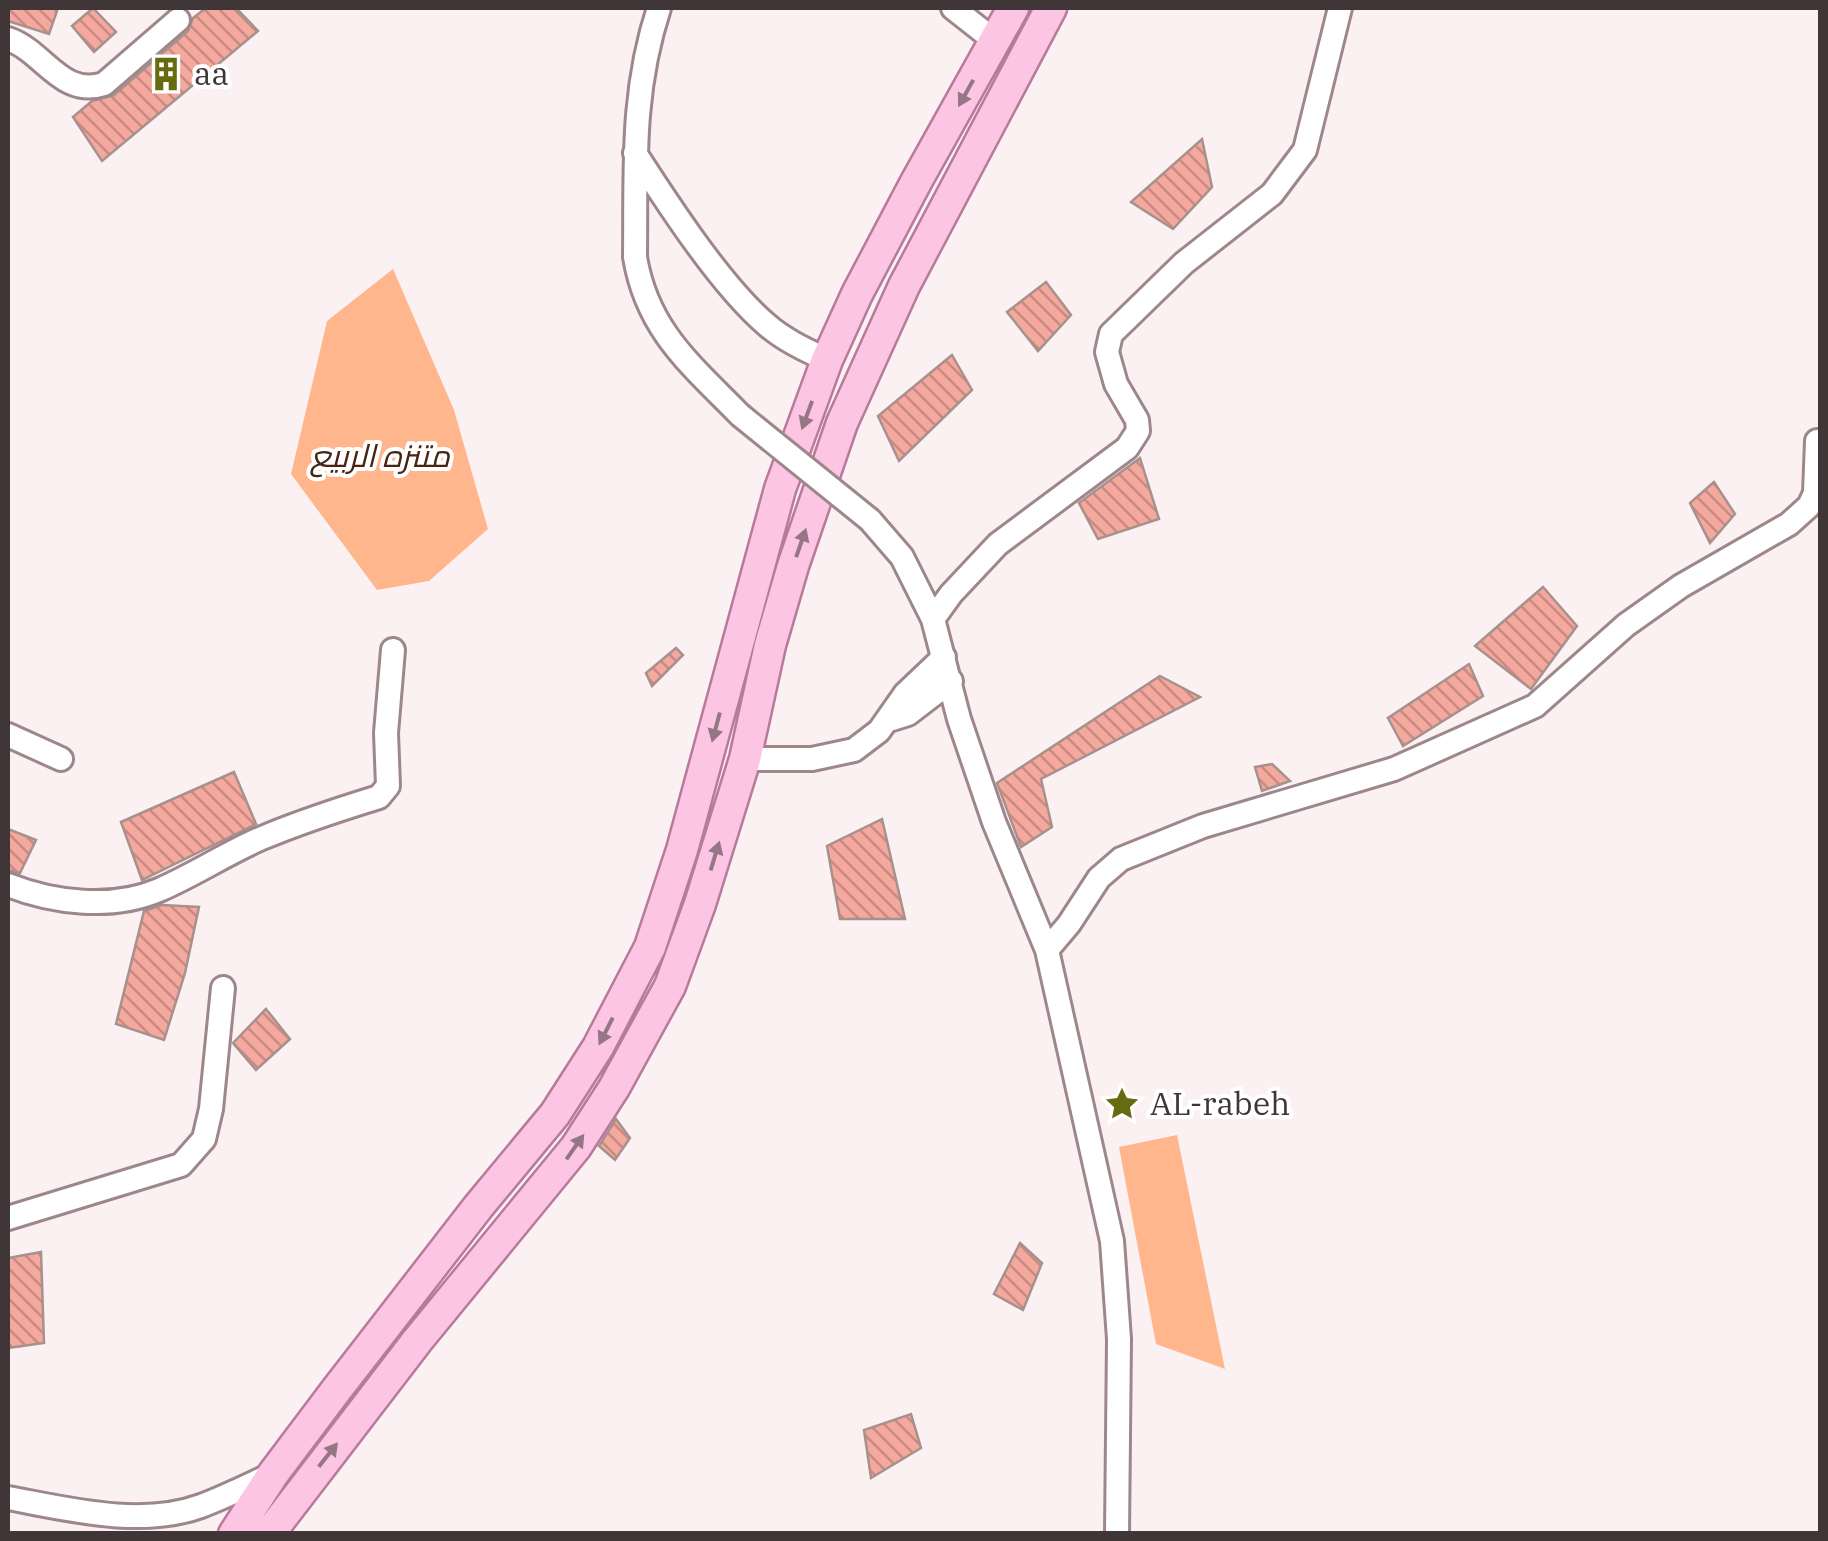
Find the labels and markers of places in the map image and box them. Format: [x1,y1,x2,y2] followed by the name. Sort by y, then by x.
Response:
[194,52,229,94] place label: aa
[147,55,185,93] building icon: aa
[1150,1082,1290,1124] place label: AL-rabeh
[1103,1085,1141,1123] place icon: AL-rabeh

